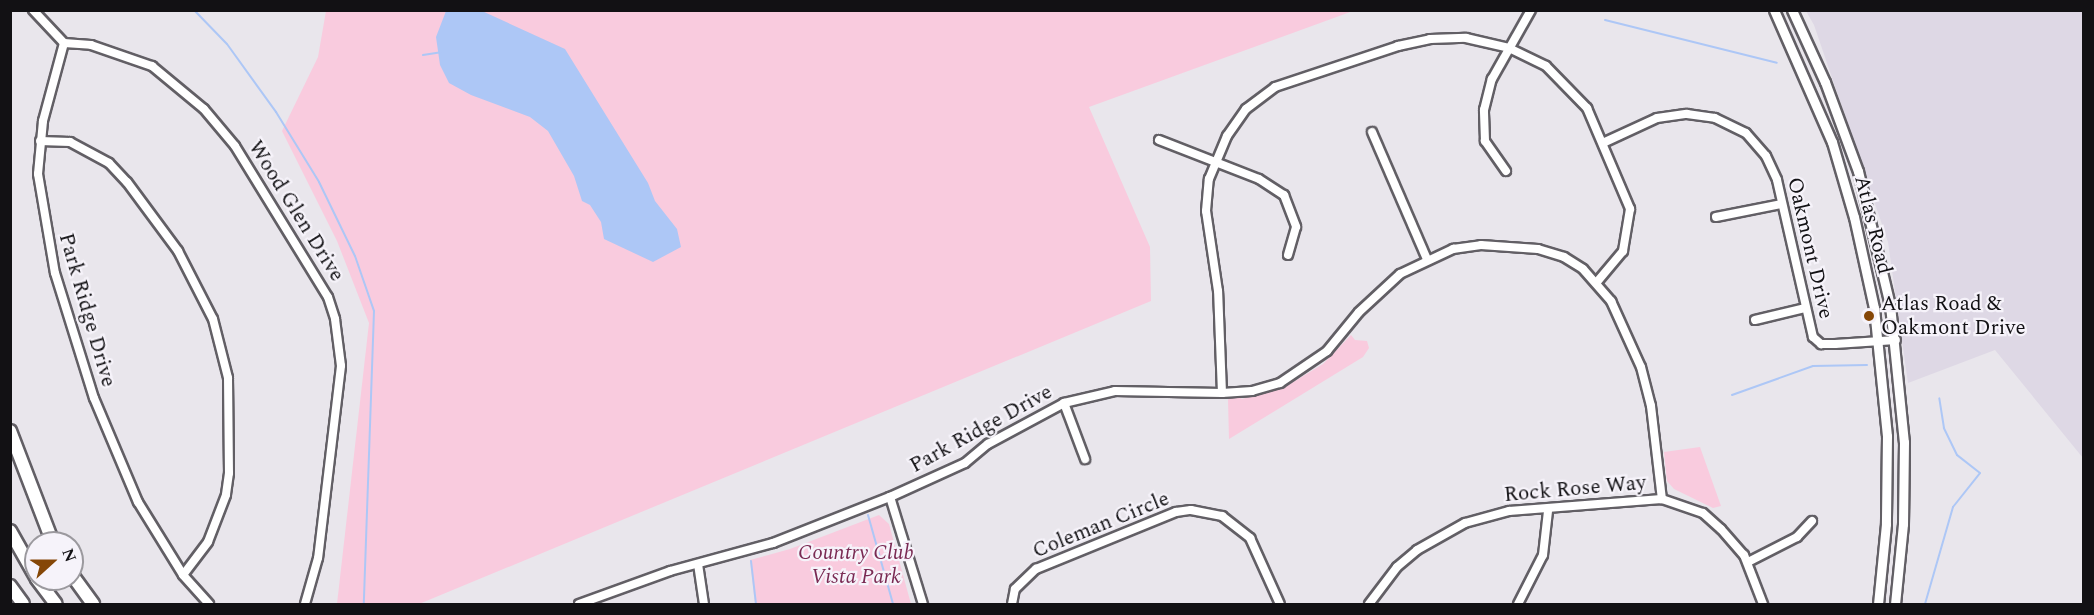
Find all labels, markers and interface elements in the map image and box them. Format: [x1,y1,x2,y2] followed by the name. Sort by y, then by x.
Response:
[243,136,349,286] street label: Wood Glen Drive
[1849,173,1897,277] street label: Atlas Road
[1781,175,1839,321] street label: Oakmont Drive
[53,230,121,390] street label: Park Ridge Drive
[1881,291,2026,341] place label: Atlas Road & Oakmont Drive
[1862,309,1876,323] marker: Atlas Road & Oakmont Drive
[905,379,1057,479] street label: Park Ridge Drive
[1503,470,1647,508] street label: Rock Rose Way
[1029,486,1173,564] street label: Coleman Circle
[24,531,84,591] north arrow
[798,540,914,590] park label: Country Club Vista Park
[55,545,82,566] text: N

